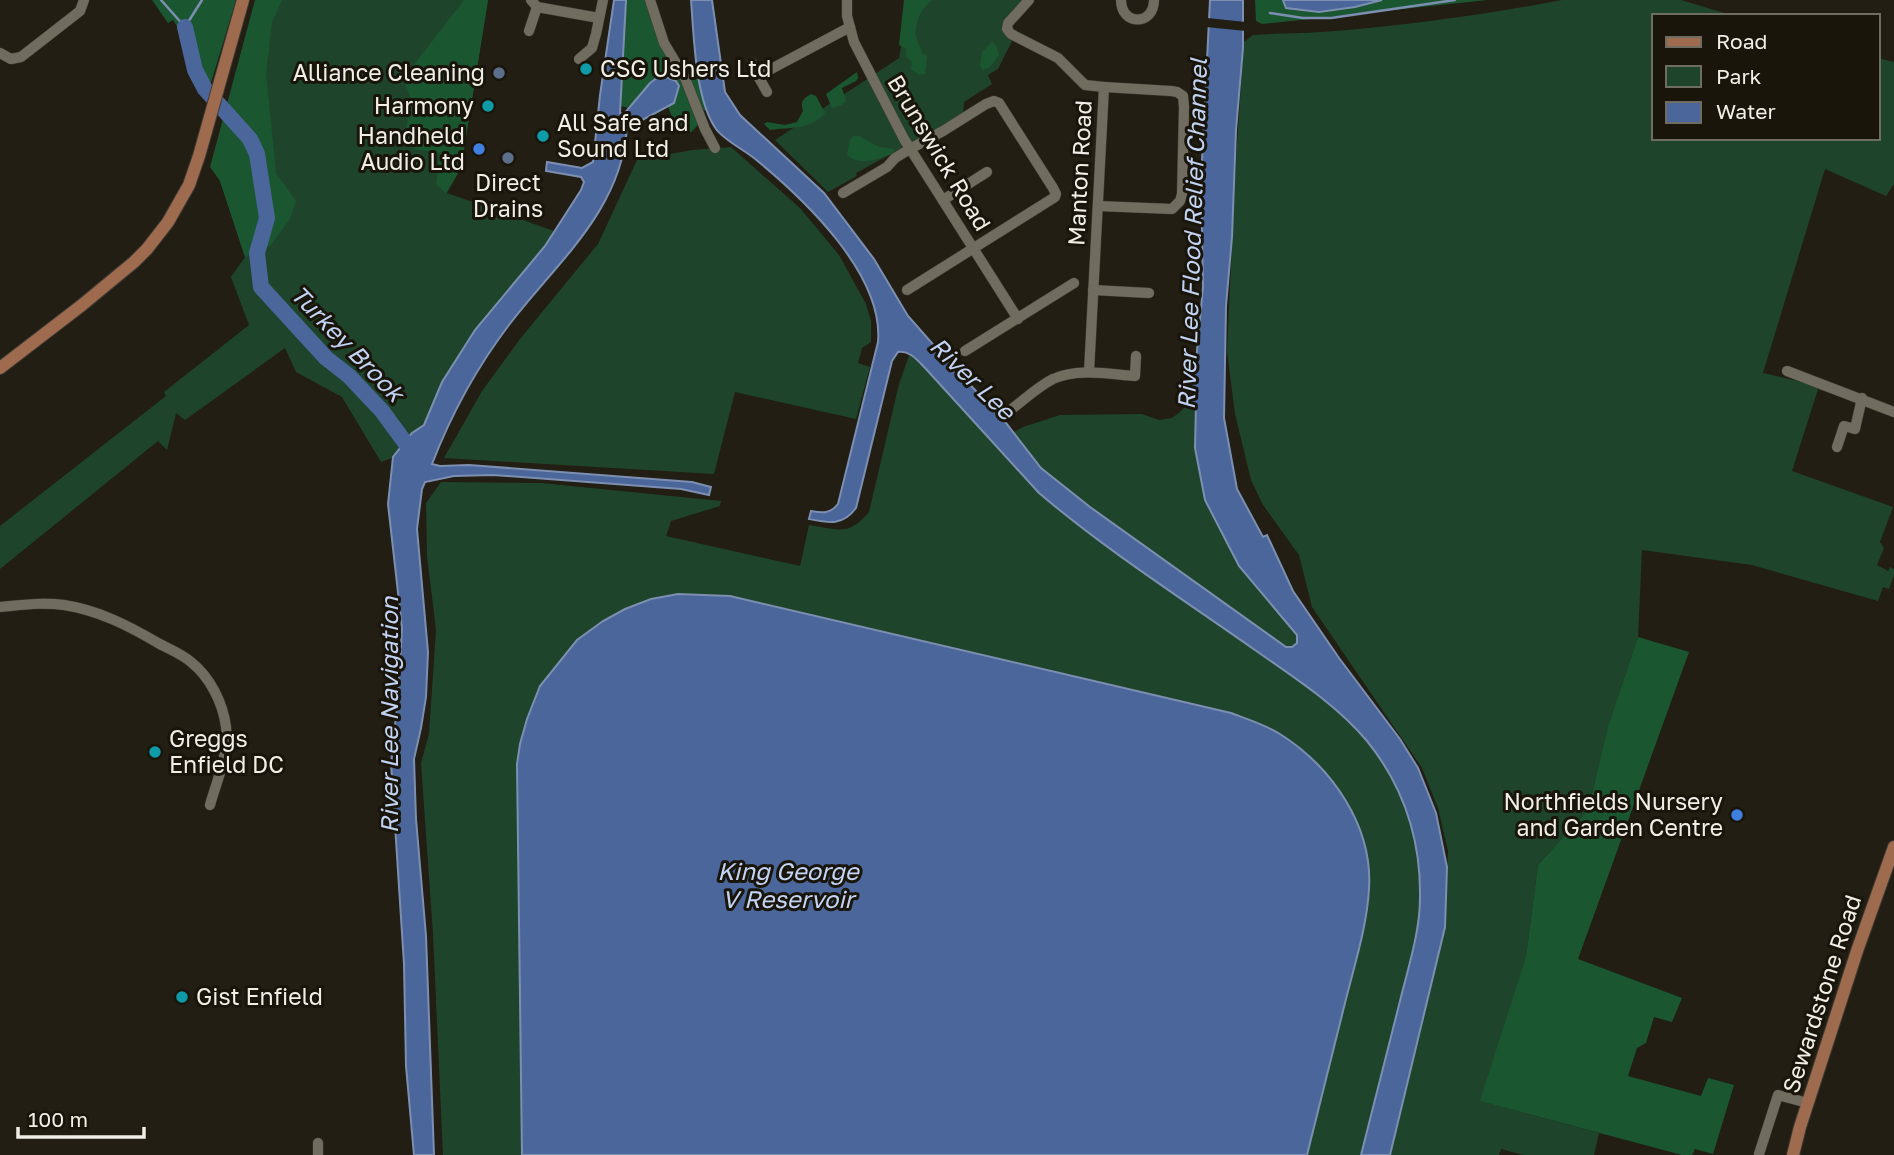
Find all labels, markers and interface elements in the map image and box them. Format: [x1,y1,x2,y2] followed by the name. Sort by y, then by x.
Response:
[1652,14,1880,140] legend
[1716,28,1767,54] text: Road
[600,54,771,82] place label: CSG Ushers Ltd
[1171,56,1212,410] water label: River Lee Flood Relief Channel
[293,58,485,86] place label: Alliance Cleaning
[578,61,594,77] marker: CSG Ushers Ltd
[1716,63,1762,89] text: Park
[491,65,507,81] marker: Alliance Cleaning
[882,69,997,236] street label: Brunswick Road
[374,91,474,119] place label: Harmony
[480,98,496,114] marker: Harmony
[1716,98,1776,124] text: Water
[1061,99,1097,247] street label: Manton Road
[557,108,689,162] place label: All Safe and Sound Ltd
[357,121,465,175] place label: Handheld Audio Ltd
[535,128,551,144] marker: All Safe and Sound Ltd
[471,141,487,157] marker: Handheld Audio Ltd
[500,150,516,166] marker: Direct Drains
[473,168,543,222] place label: Direct Drains
[285,279,412,409] water label: Turkey Brook
[925,331,1023,427] water label: River Lee
[374,595,404,833] water label: River Lee Navigation
[169,724,284,778] place label: Greggs Enfield DC
[147,744,163,760] marker: Greggs Enfield DC
[1503,787,1723,841] place label: Northfields Nursery and Garden Centre
[1729,807,1745,823] marker: Northfields Nursery and Garden Centre
[717,856,861,913] water label: King George V Reservoir
[1776,891,1866,1096] street label: Sewardstone Road
[196,982,323,1010] place label: Gist Enfield
[174,989,190,1005] marker: Gist Enfield
[18,1096,144,1140] scale bar
[28,1106,88,1132] text: 100 m

